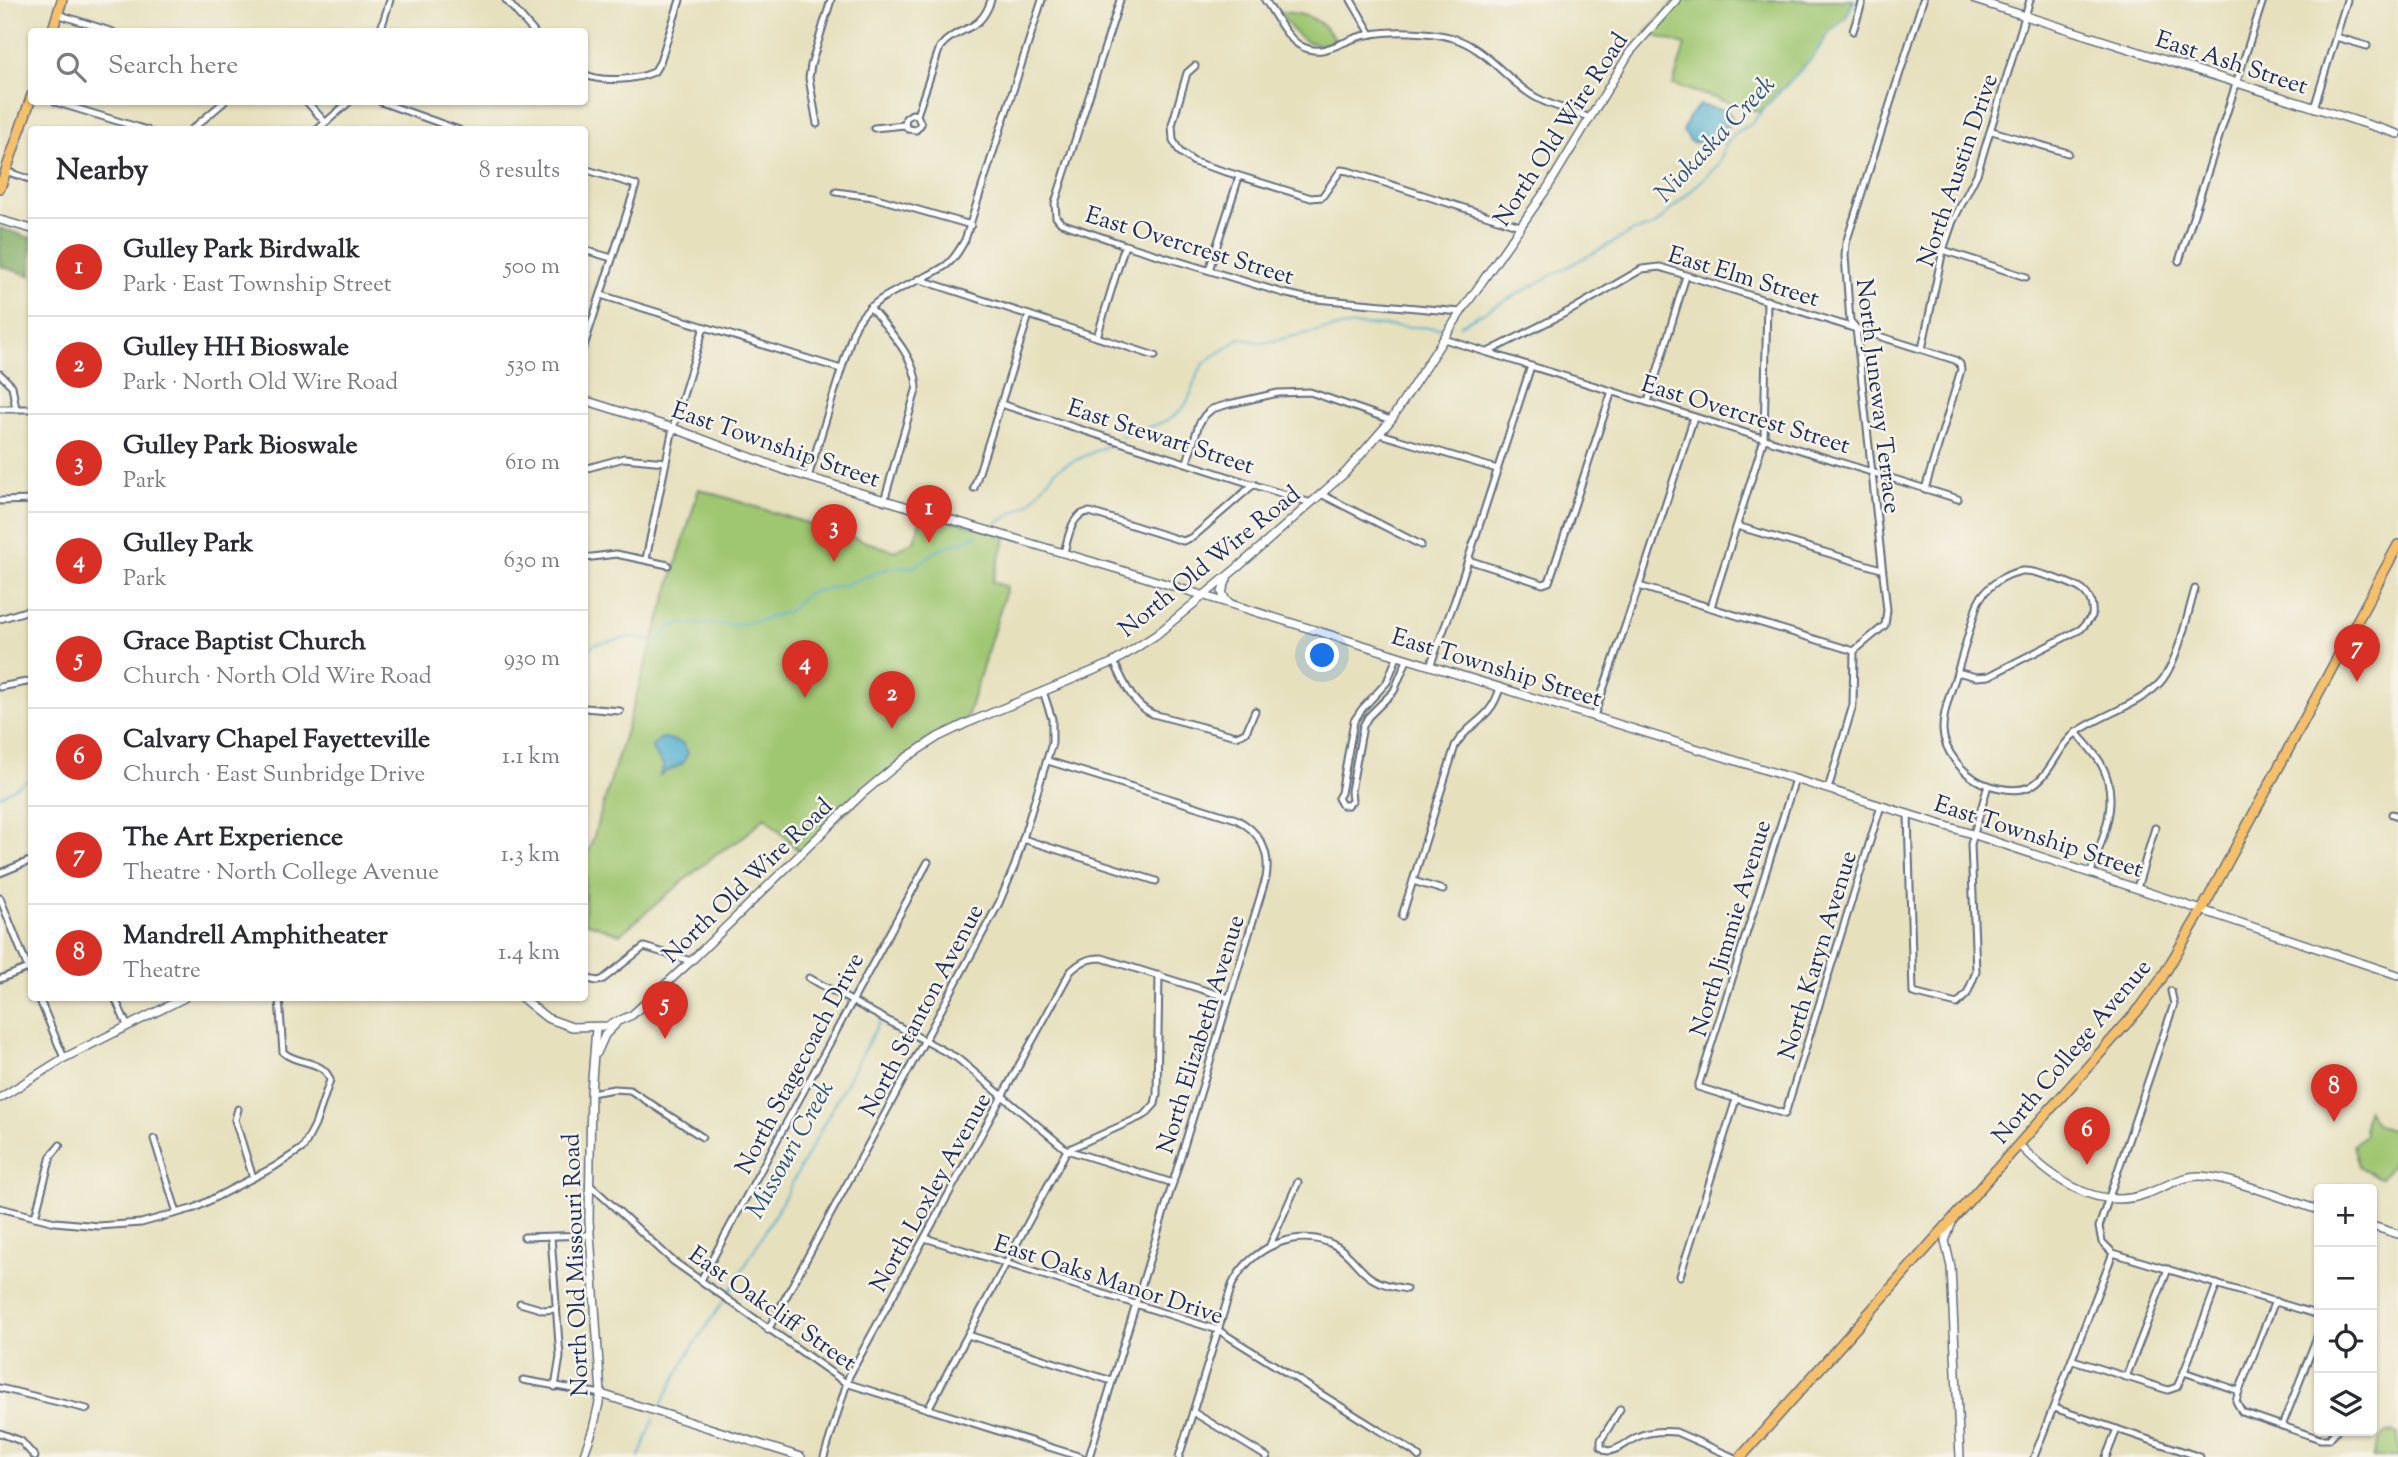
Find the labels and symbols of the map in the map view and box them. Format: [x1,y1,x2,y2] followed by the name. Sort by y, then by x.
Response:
[2151,23,2312,105] street label: East Ash Street
[1486,26,1637,234] street label: North Old Wire Road
[1647,68,1785,212] water label: Niokaska Creek
[1910,69,2008,272] street label: North Austin Drive
[1081,199,1298,295] street label: East Overcrest Street
[1664,239,1823,317] street label: East Elm Street
[1846,277,1908,516] street label: North Juneway Terrace
[1637,368,1854,464] street label: East Overcrest Street
[1063,392,1258,484] street label: East Stewart Street
[667,394,884,497] street label: East Township Street
[1112,478,1309,647] street label: North Old Wire Road
[906,485,952,543] pin: 1
[811,504,857,562] pin: 3
[1387,621,1606,717] street label: East Township Street
[2334,624,2380,682] pin: 7
[1305,638,1339,672] your location
[782,640,828,698] pin: 4
[869,671,915,729] pin: 2
[1929,788,2147,888] street label: East Township Street
[656,791,841,972] street label: North Old Wire Road
[1683,816,1781,1041] street label: North Jimmie Avenue
[1771,847,1867,1064] street label: North Karyn Avenue
[852,898,993,1123] street label: North Stanton Avenue
[1149,911,1254,1158] street label: North Elizabeth Avenue
[728,947,874,1181] street label: North Stagecoach Drive
[1985,952,2160,1152] street label: North College Avenue
[642,981,688,1039] pin: 5
[2311,1064,2357,1122] pin: 8
[738,1074,845,1226] water label: Missouri Creek
[863,1087,1001,1299] street label: North Loxley Avenue
[2064,1107,2110,1165] pin: 6
[555,1132,599,1397] street label: North Old Missouri Road
[989,1228,1228,1334] street label: East Oaks Manor Drive
[681,1239,863,1380] street label: East Oakcliff Street

